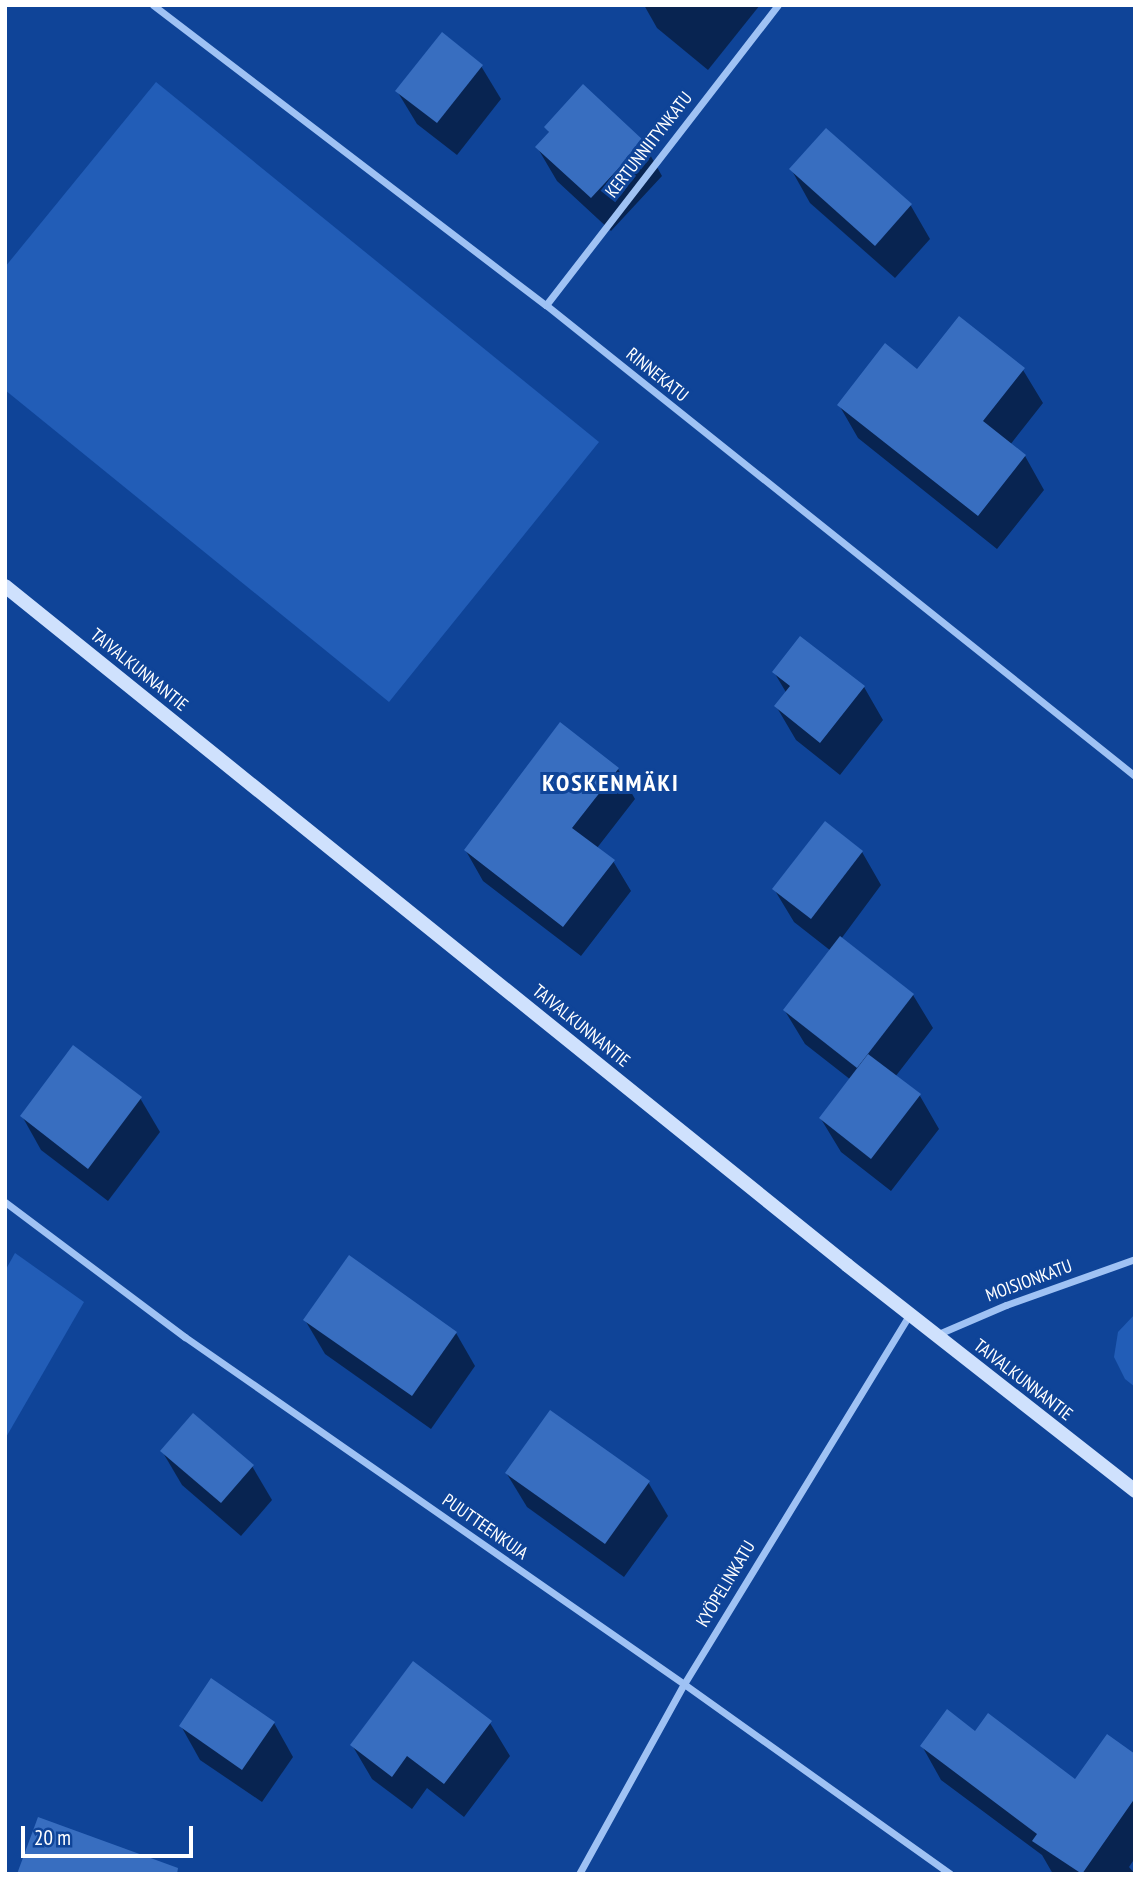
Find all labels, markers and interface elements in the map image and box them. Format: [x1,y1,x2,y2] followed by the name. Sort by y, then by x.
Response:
[601,88,697,202] street label: KERTUNNIITYNKATU
[622,344,692,406] street label: RINNEKATU
[86,624,192,716] street label: TAIVALKUNNANTIE
[544,769,678,797] district label: KOSKENMÄKI
[528,980,634,1072] street label: TAIVALKUNNANTIE
[983,1255,1075,1307] street label: MOISIONKATU
[969,1335,1077,1425] street label: TAIVALKUNNANTIE
[438,1490,532,1564] street label: PUUTTEENKUJA
[692,1537,760,1631] street label: KYÖPELINKATU
[24,1812,196,1856] scale bar
[34,1824,71,1851] text: 20 m

